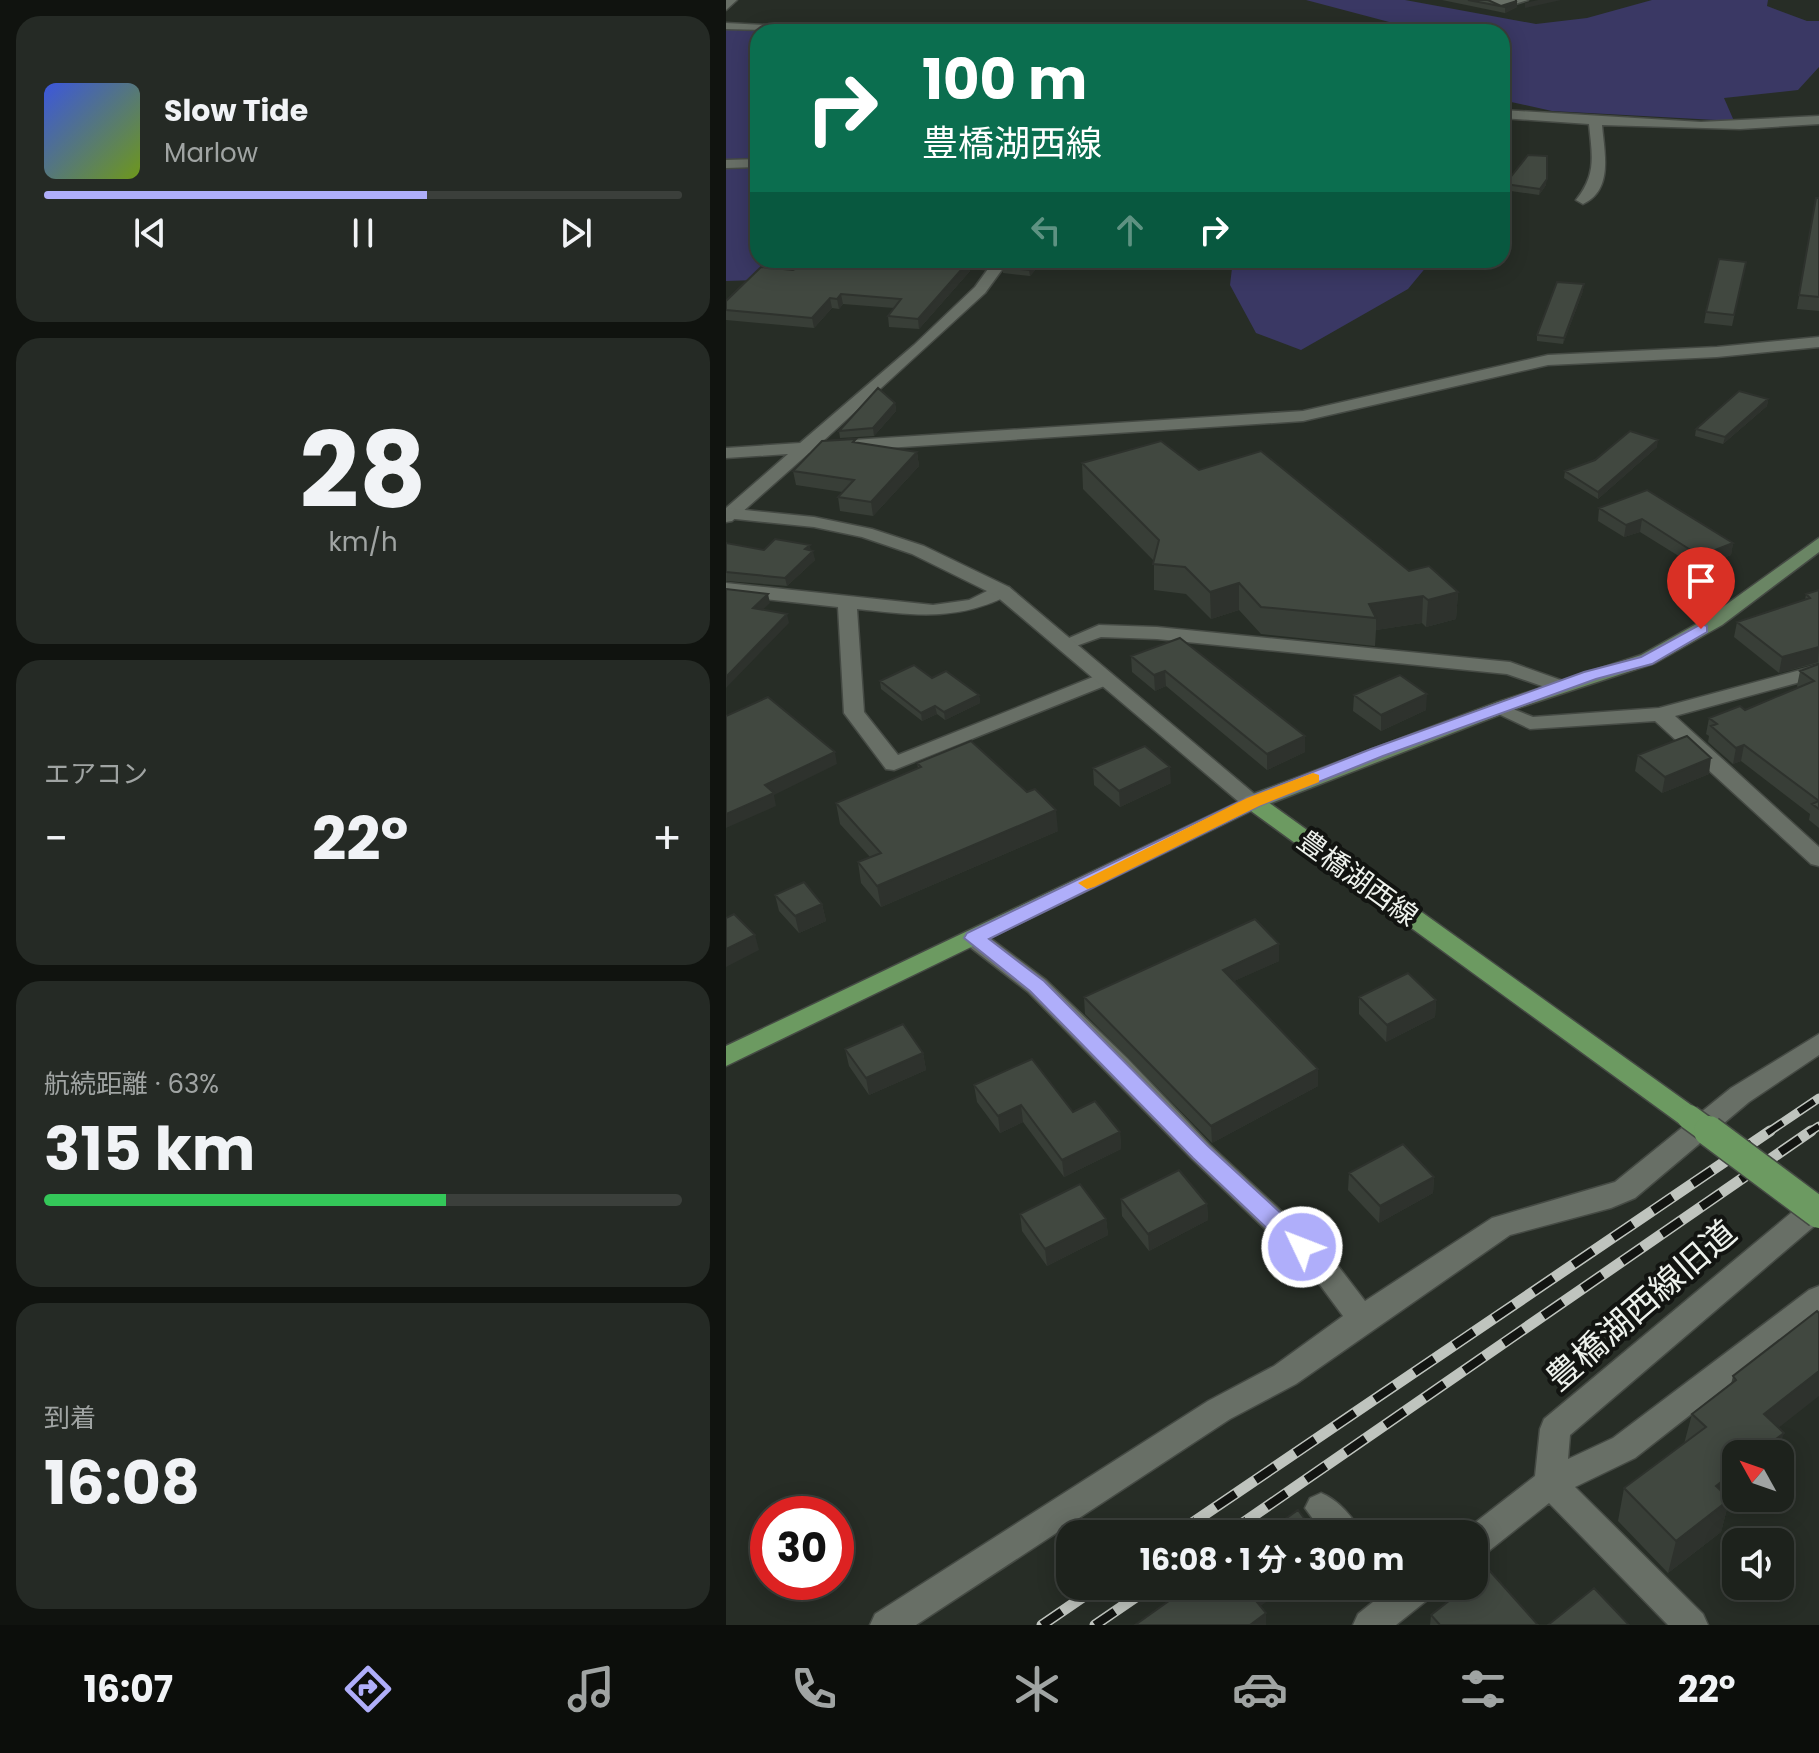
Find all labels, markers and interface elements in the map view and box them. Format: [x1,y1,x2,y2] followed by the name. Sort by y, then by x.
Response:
[922,40,1087,119] text: 100 m
[790,56,894,160] icon: right
[164,89,308,132] text: Slow Tide
[922,118,1102,169] text: 豊橋湖西線
[164,135,258,171] text: Marlow
[1024,208,1068,252] icon: left
[1108,208,1152,252] icon: ahead
[1192,208,1236,252] icon: right
[128,211,172,255] icon: previous
[341,211,385,255] icon: pause
[554,211,598,255] icon: next
[300,398,426,543] text: 28
[328,524,398,560] text: km/h
[1667,547,1735,629] pin
[1679,559,1723,603] icon: arrive
[44,756,148,792] text: エアコン
[312,797,408,881] text: 22°
[44,808,68,869] text: −
[652,808,682,869] text: +
[1290,821,1426,935] street label: 豊橋湖西線
[44,1066,219,1102] text: 航続距離 · 63%
[44,1107,255,1191] text: 315 km
[1260,1205,1344,1289] position arrow
[1535,1209,1747,1401] street label: 豊橋湖西線旧道
[44,1400,96,1436] text: 到着
[1722,1440,1794,1512] north arrow
[1722,1440,1794,1600] map controls
[44,1441,200,1525] text: 16:08
[750,1496,854,1600] speed limit sign: 30
[1722,1528,1794,1600] button: sound
[1140,1538,1404,1581] text: 16:08 · 1 分 · 300 m
[340,1661,396,1717] icon: directions
[563,1661,619,1717] icon: music
[786,1661,842,1717] icon: phone
[1009,1661,1065,1717] icon: climate
[1232,1661,1288,1717] icon: car
[1455,1661,1511,1717] icon: filters
[83,1664,173,1715] text: 16:07
[1678,1664,1735,1715] text: 22°

